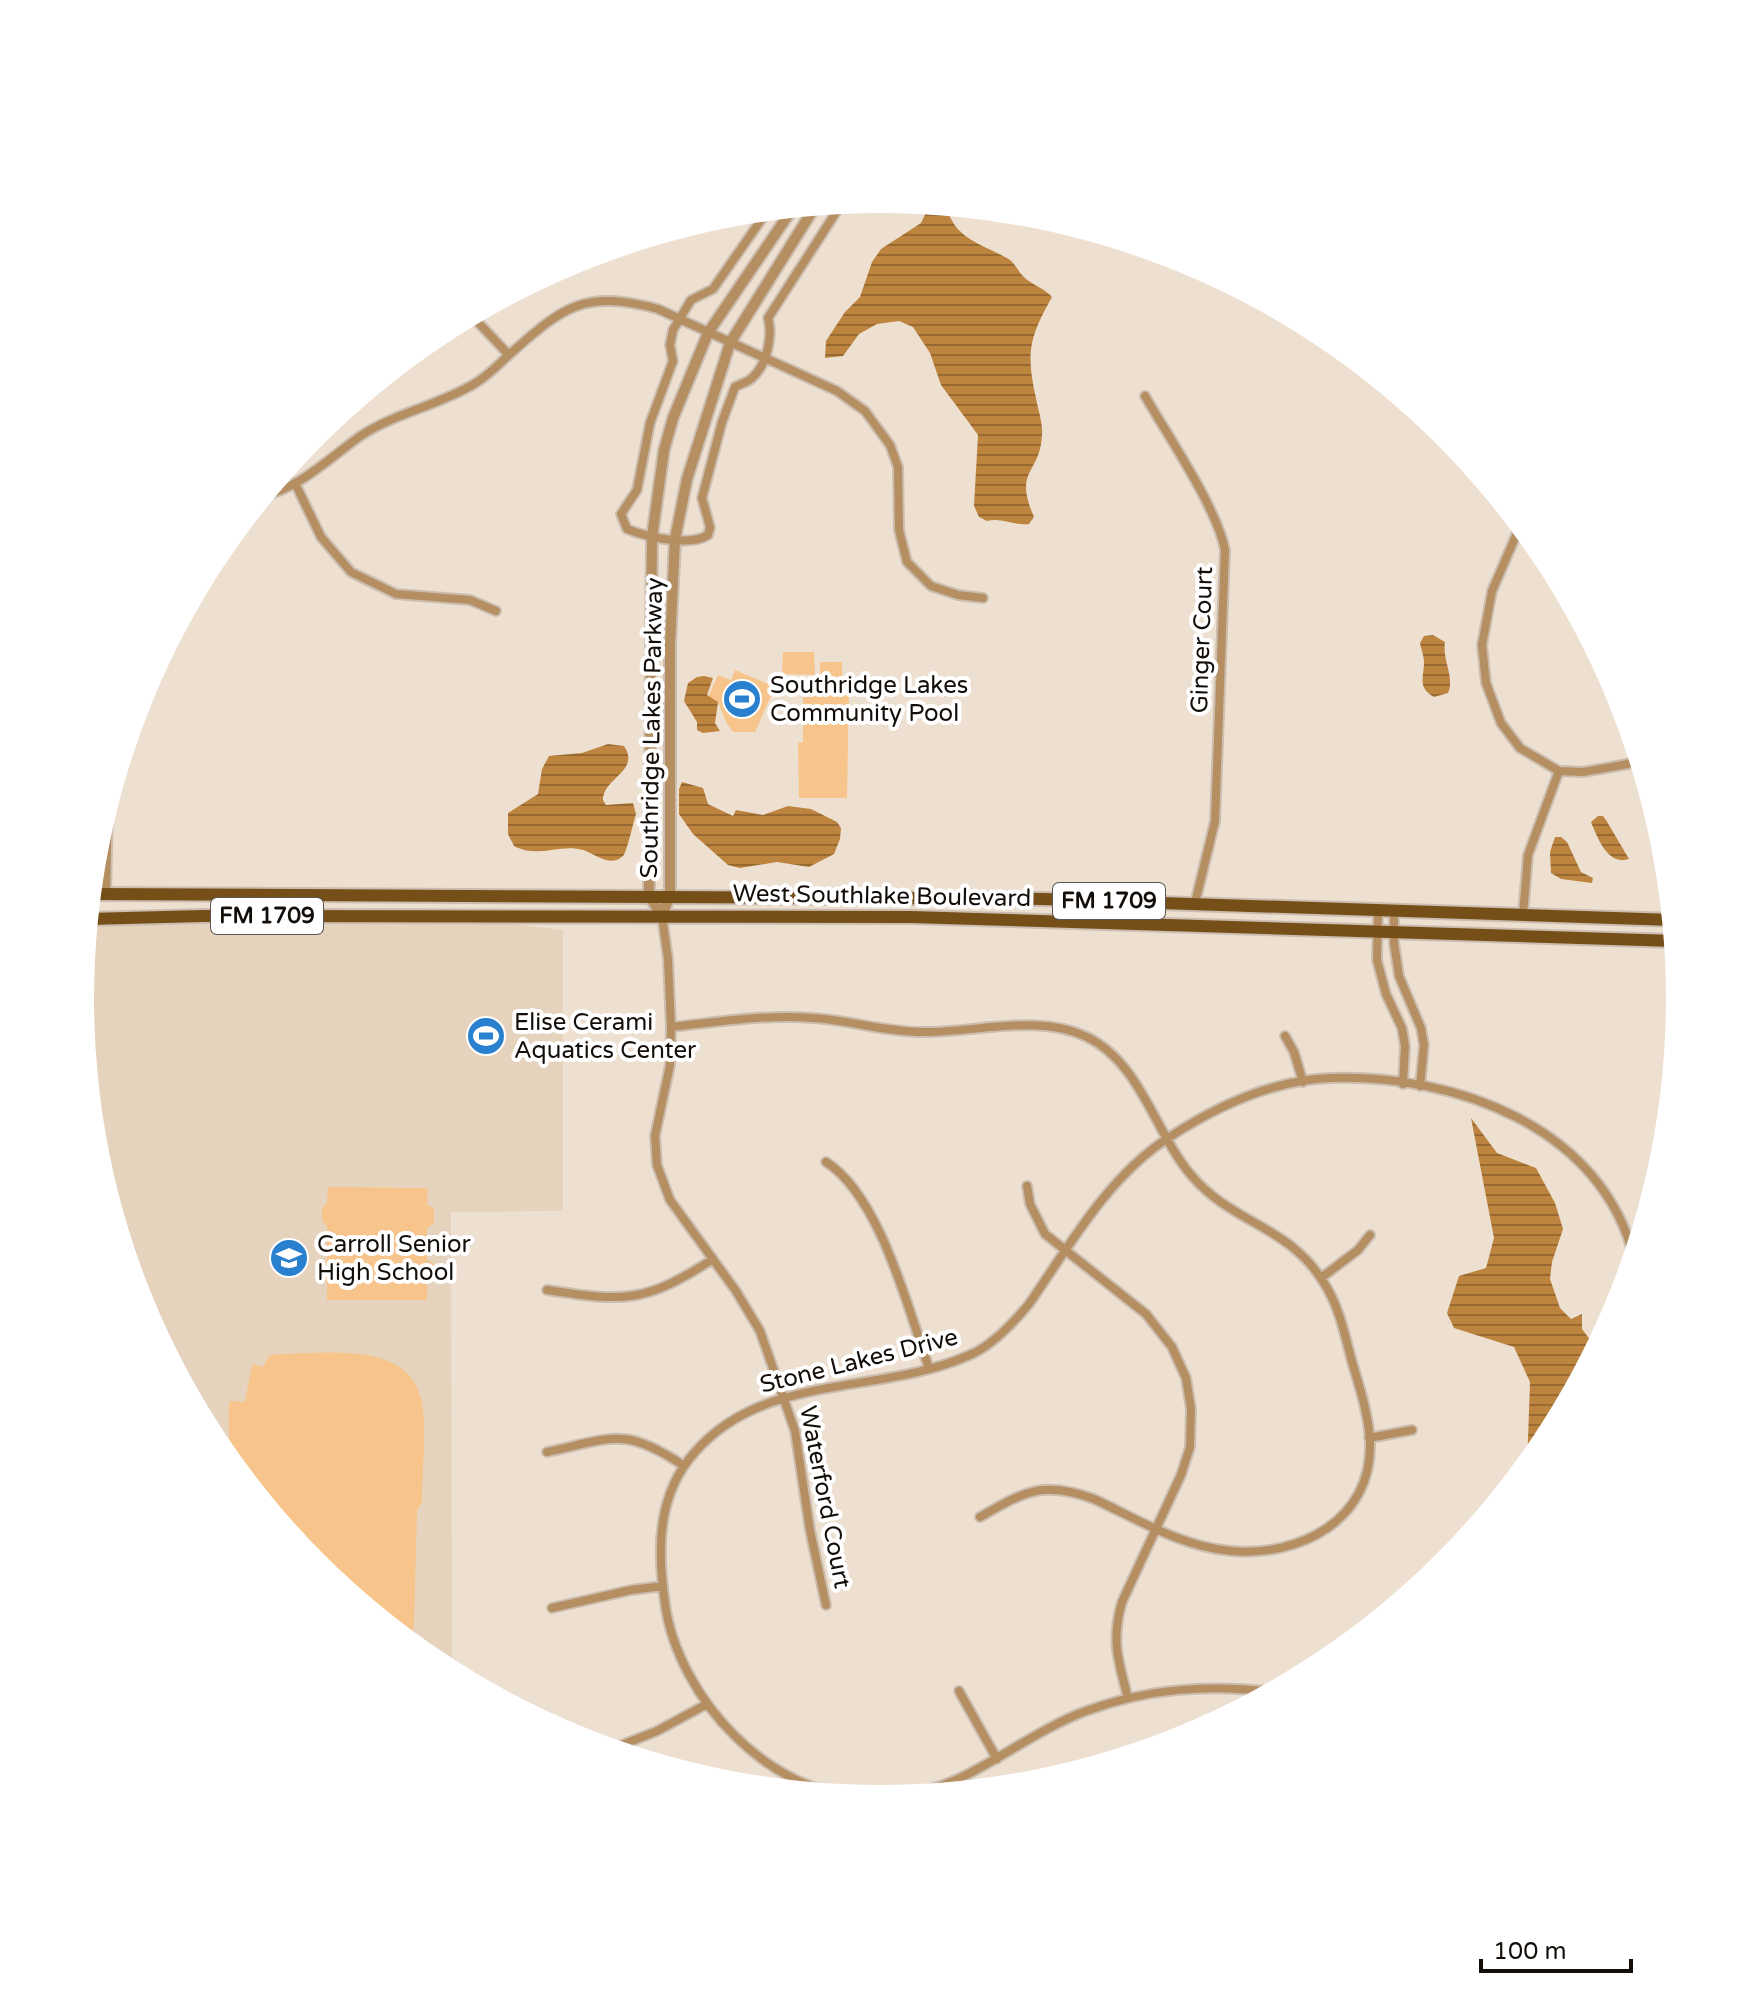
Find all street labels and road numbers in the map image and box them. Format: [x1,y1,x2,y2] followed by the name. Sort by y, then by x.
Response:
[1185,566,1219,714] street label: Ginger Court
[635,577,669,879] street label: Southridge Lakes Parkway
[732,879,1032,913] street label: West Southlake Boulevard
[1053,883,1165,919] road number: FM 1709
[211,898,323,934] road number: FM 1709
[757,1322,961,1400] street label: Stone Lakes Drive
[793,1403,857,1591] street label: Waterford Court

